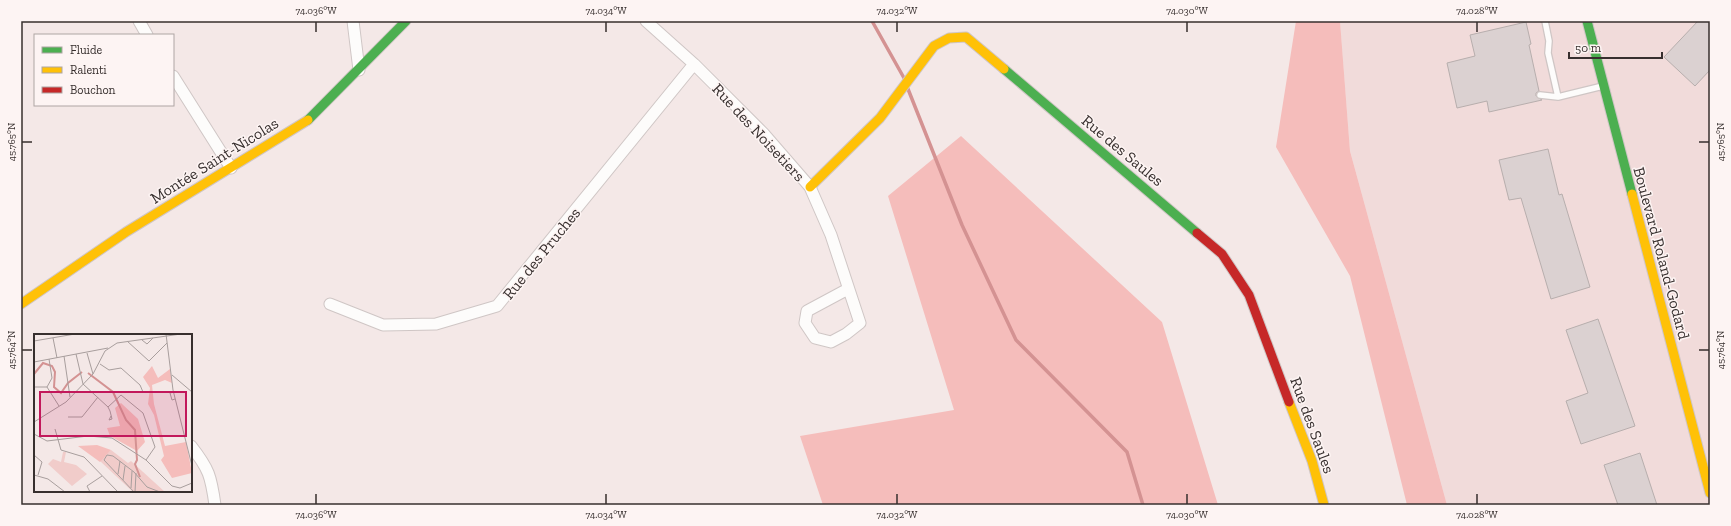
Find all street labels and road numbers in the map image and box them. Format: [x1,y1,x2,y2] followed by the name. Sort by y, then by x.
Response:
[708,79,809,185] street label: Rue des Noisetiers
[1078,111,1167,190] street label: Rue des Saules
[147,113,282,208] street label: Montée Saint-Nicolas
[1629,165,1694,342] street label: Boulevard Roland-Godard
[499,204,584,303] street label: Rue des Pruches
[1286,374,1339,476] street label: Rue des Saules

